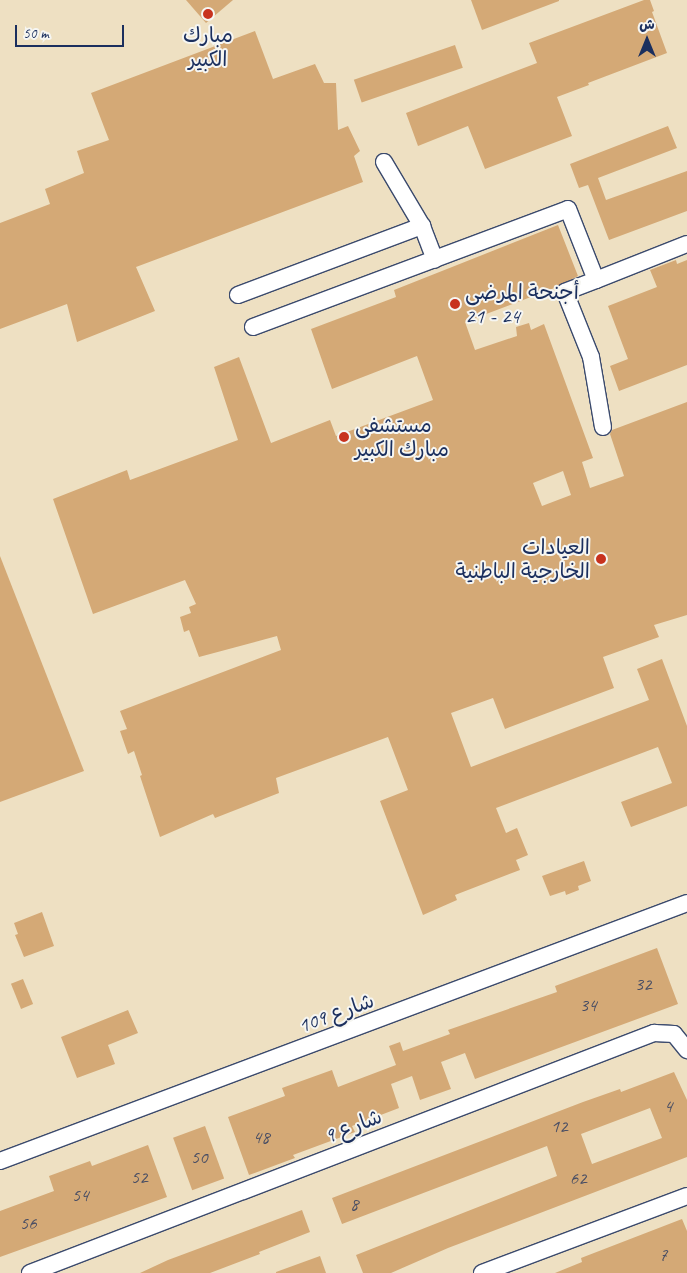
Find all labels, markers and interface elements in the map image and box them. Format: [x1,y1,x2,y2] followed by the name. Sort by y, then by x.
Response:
[202,8,214,20] marker: مبارك الكبير
[18,15,126,47] scale bar
[622,15,672,65] north arrow
[639,16,655,33] text: ش
[183,22,233,72] place label: مبارك الكبير
[23,24,49,43] text: 50 m
[465,279,579,329] place label: أجنحة المرضى 21 - 24
[449,298,461,310] marker: أجنحة المرضى 21 - 24
[355,412,449,462] place label: مستشفى مبارك الكبير
[337,430,351,444] marker: مستشفى مبارك الكبير
[456,534,590,584] place label: العيادات الخارجية الباطنية
[594,552,608,566] marker: العيادات الخارجية الباطنية
[634,974,652,996] house number: 32
[295,988,377,1038] street label: شارع 109
[579,995,597,1017] house number: 34
[664,1096,672,1118] house number: 4
[320,1103,386,1149] street label: شارع 9
[550,1116,568,1138] house number: 12
[252,1127,270,1149] house number: 48
[190,1147,208,1169] house number: 50
[130,1167,148,1189] house number: 52
[569,1168,587,1190] house number: 62
[71,1185,89,1207] house number: 54
[350,1194,358,1216] house number: 8
[19,1213,37,1235] house number: 56
[659,1245,667,1267] house number: 7

